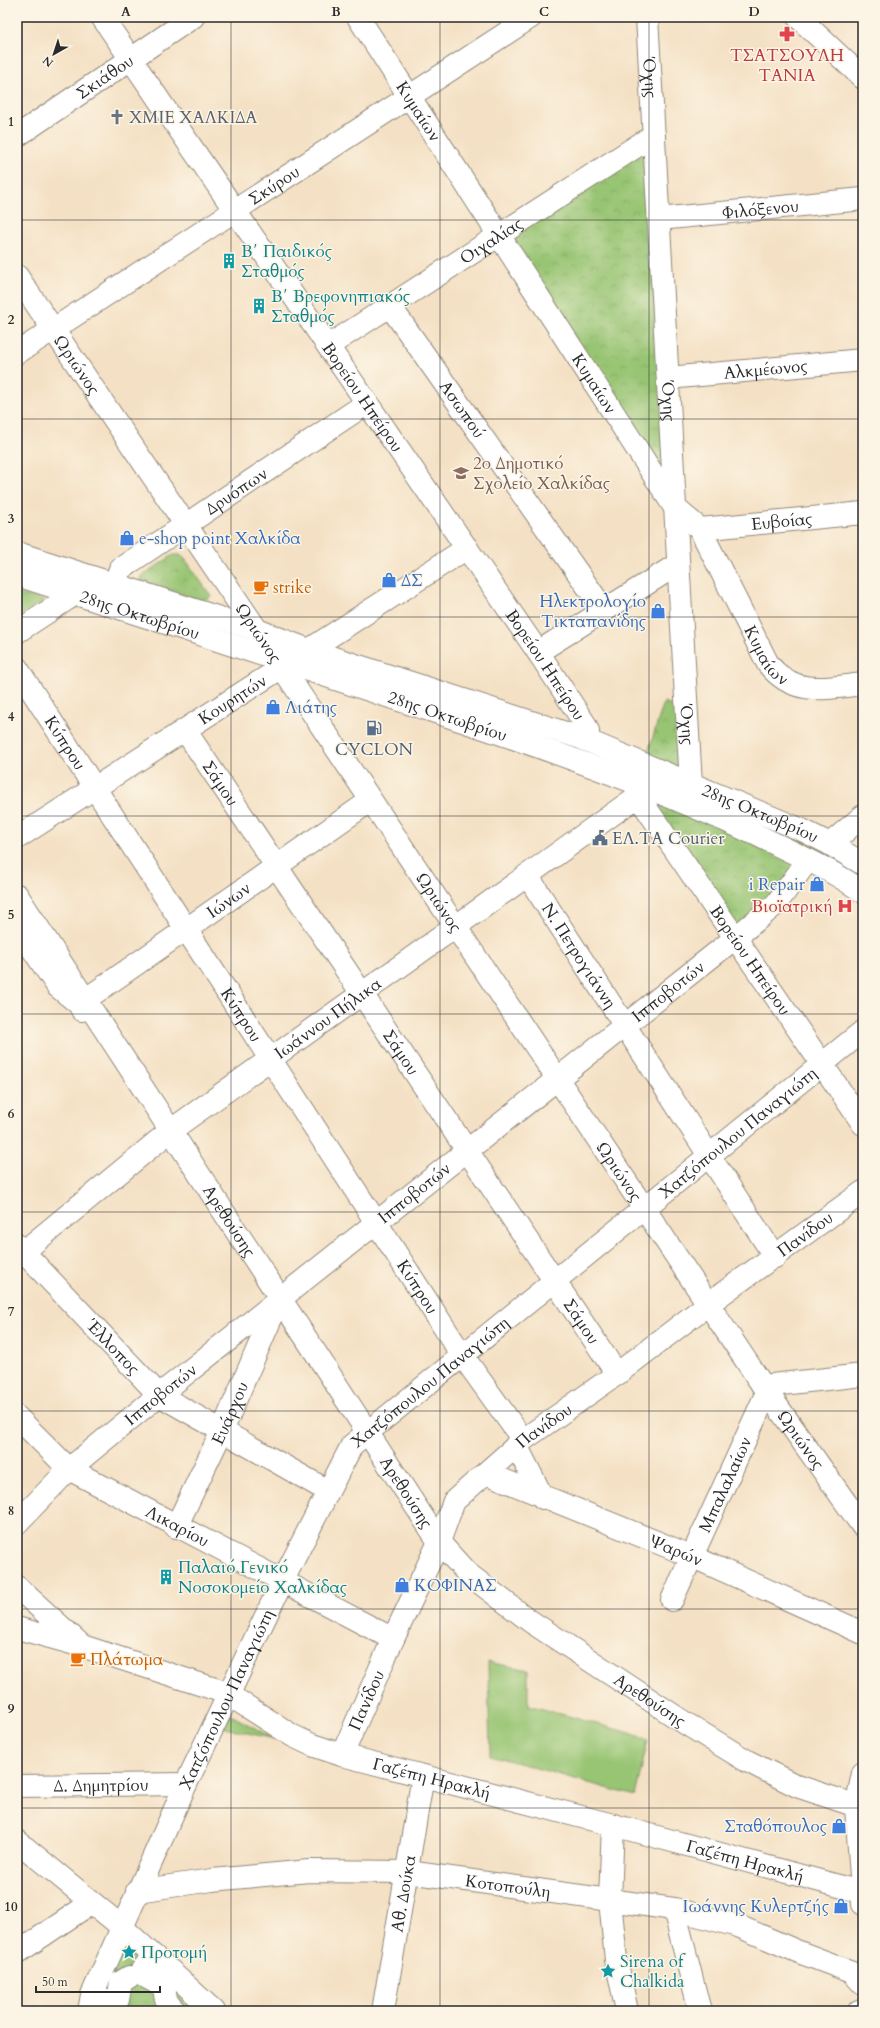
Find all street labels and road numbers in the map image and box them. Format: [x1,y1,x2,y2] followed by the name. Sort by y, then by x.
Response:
[72,49,138,105] street label: Σκιάθου
[637,56,663,99] street label: Όχης
[390,77,446,146] street label: Κυμαίων
[244,160,304,211] street label: Σκύρου
[721,194,800,225] street label: Φιλόξενου
[455,212,527,270] street label: Οιχαλίας
[48,330,105,399] street label: Ωριώνος
[317,338,408,457] street label: Βορείου Ηπείρου
[566,349,622,418] street label: Κυμαίων
[723,354,809,385] street label: Αλκμέωνος
[434,376,490,443] street label: Ασωπού
[656,380,681,422] street label: Όχης
[201,462,272,521] street label: Δρυόπων
[750,507,813,536] street label: Ευβοίας
[77,585,202,645] street label: 28ης Οκτωβρίου
[230,598,287,668] street label: Ωριώνος
[500,605,590,725] street label: Βορείου Ηπείρου
[738,622,793,691] street label: Κυμαίων
[194,669,271,730] street label: Κουρητών
[385,686,510,747] street label: 28ης Οκτωβρίου
[674,703,700,746] street label: Όχης
[39,711,91,775] street label: Κύπρου
[197,756,244,811] street label: Σάμου
[698,779,822,848] street label: 28ης Οκτωβρίου
[410,868,467,937] street label: Ωριώνος
[202,877,255,924] street label: Ιώνων
[536,899,622,1013] street label: Ν. Πετρογιάννη
[704,901,796,1020] street label: Βορείου Ηπείρου
[627,956,709,1028] street label: Ιπποβοτών
[270,972,386,1065] street label: Ιωάννου Πήλικα
[215,983,267,1047] street label: Κύπρου
[377,1025,424,1080] street label: Σάμου
[654,1062,822,1204] street label: Χατζόπουλου Παναγιώτη
[590,1137,647,1206] street label: Ωριώνος
[373,1157,455,1229] street label: Ιπποβοτών
[197,1181,261,1262] street label: Αρεθούσης
[773,1206,838,1262] street label: Πανίδου
[391,1255,443,1318] street label: Κύπρου
[558,1294,605,1349] street label: Σάμου
[346,1311,514,1453] street label: Χατζόπουλου Παναγιώτη
[80,1313,145,1380] street label: Έλλοπος
[120,1358,202,1431] street label: Ιπποβοτών
[206,1378,254,1449] street label: Ευάρχου
[511,1398,577,1453] street label: Πανίδου
[772,1405,830,1474] street label: Ωριώνος
[693,1433,757,1536] street label: Μπαλαλαίων
[374,1452,438,1533] street label: Αρεθούσης
[141,1500,213,1553] street label: Λικαρίου
[646,1529,706,1572] street label: Ψαρών
[174,1606,279,1793] street label: Χατζόπουλου Παναγιώτη
[343,1666,390,1734] street label: Πανίδου
[609,1668,690,1732] street label: Αρεθούσης
[370,1752,493,1805] street label: Γαζέπη Ηρακλή
[53,1773,149,1798] street label: Δ. Δημητρίου
[684,1834,807,1888] street label: Γαζέπη Ηρακλή
[386,1854,421,1934] street label: Αθ. Δούκα
[464,1869,552,1904] street label: Κοτοπούλη

